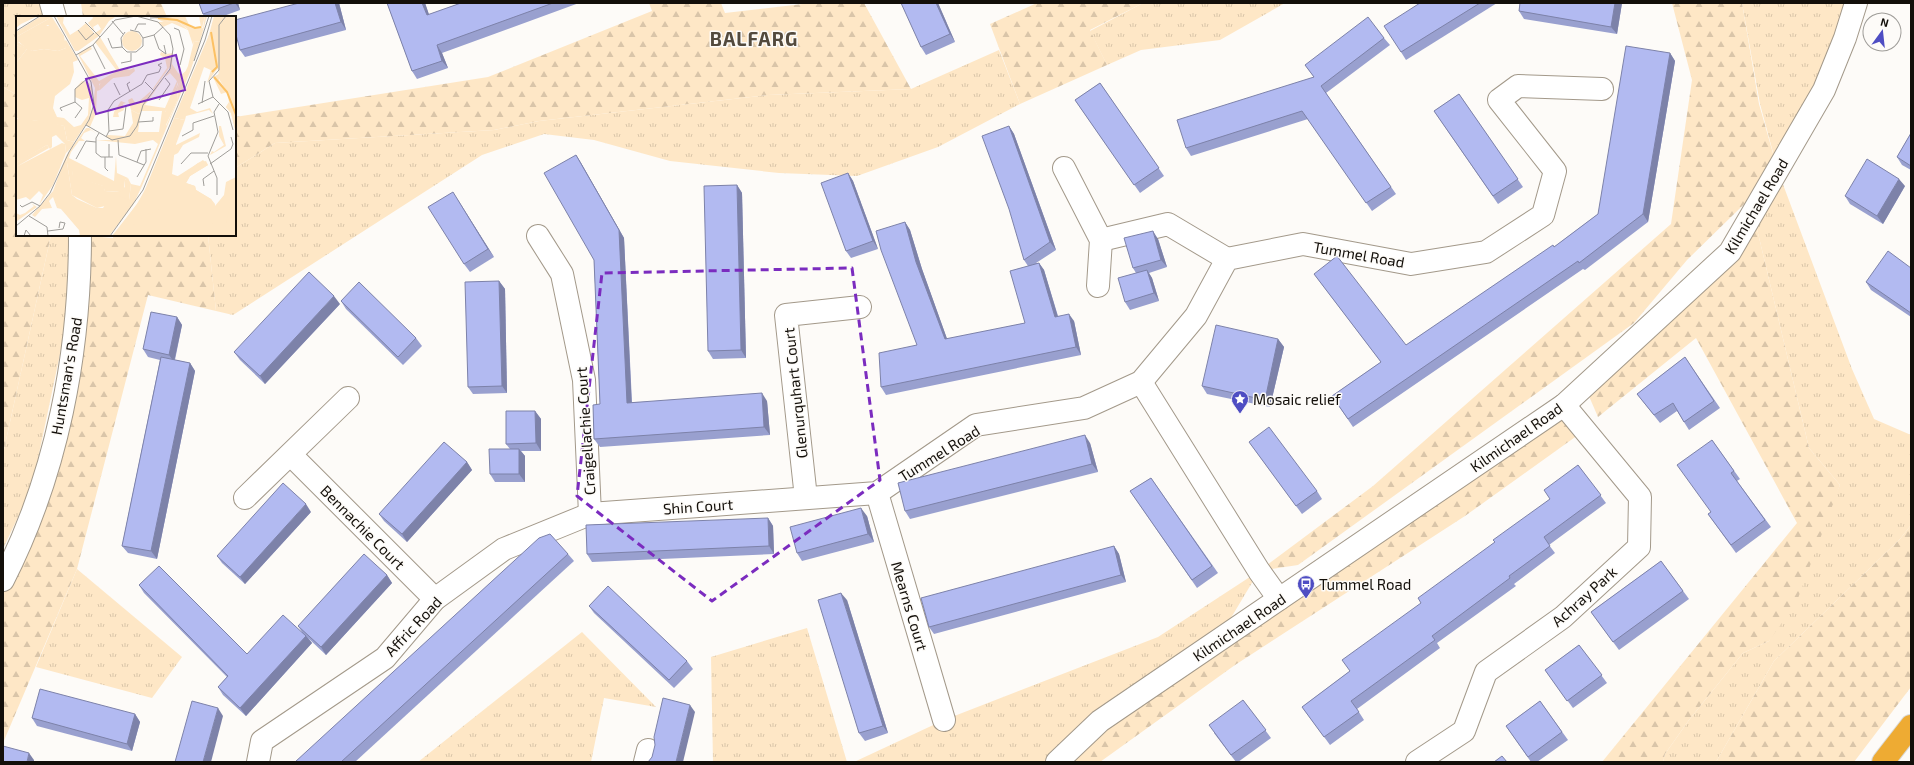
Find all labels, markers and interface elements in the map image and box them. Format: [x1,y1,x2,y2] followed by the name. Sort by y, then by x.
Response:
[1862,12,1902,52] north arrow
[1879,15,1890,29] text: N
[16,16,236,236] inset map
[710,27,798,50] district label: BALFARG
[1720,155,1792,257] street label: Kilmichael Road
[1312,237,1406,271] street label: Tummel Road
[47,316,85,436] street label: Huntsman's Road
[779,326,811,459] street label: Glenurquhart Court
[572,366,598,496] street label: Craigellachie Court
[1230,389,1250,414] place icon: Mosaic relief
[1253,390,1341,408] place label: Mosaic relief
[1467,399,1565,475] street label: Kilmichael Road
[895,421,983,485] street label: Tummel Road
[317,481,409,573] street label: Bennachie Court
[662,495,734,517] street label: Shin Court
[888,559,932,653] street label: Mearns Court
[1548,562,1620,630] street label: Achray Park
[1296,574,1316,599] bus stop icon: Tummel Road
[1319,575,1411,593] place label: Tummel Road
[1189,589,1289,665] street label: Kilmichael Road
[381,592,445,660] street label: Affric Road

